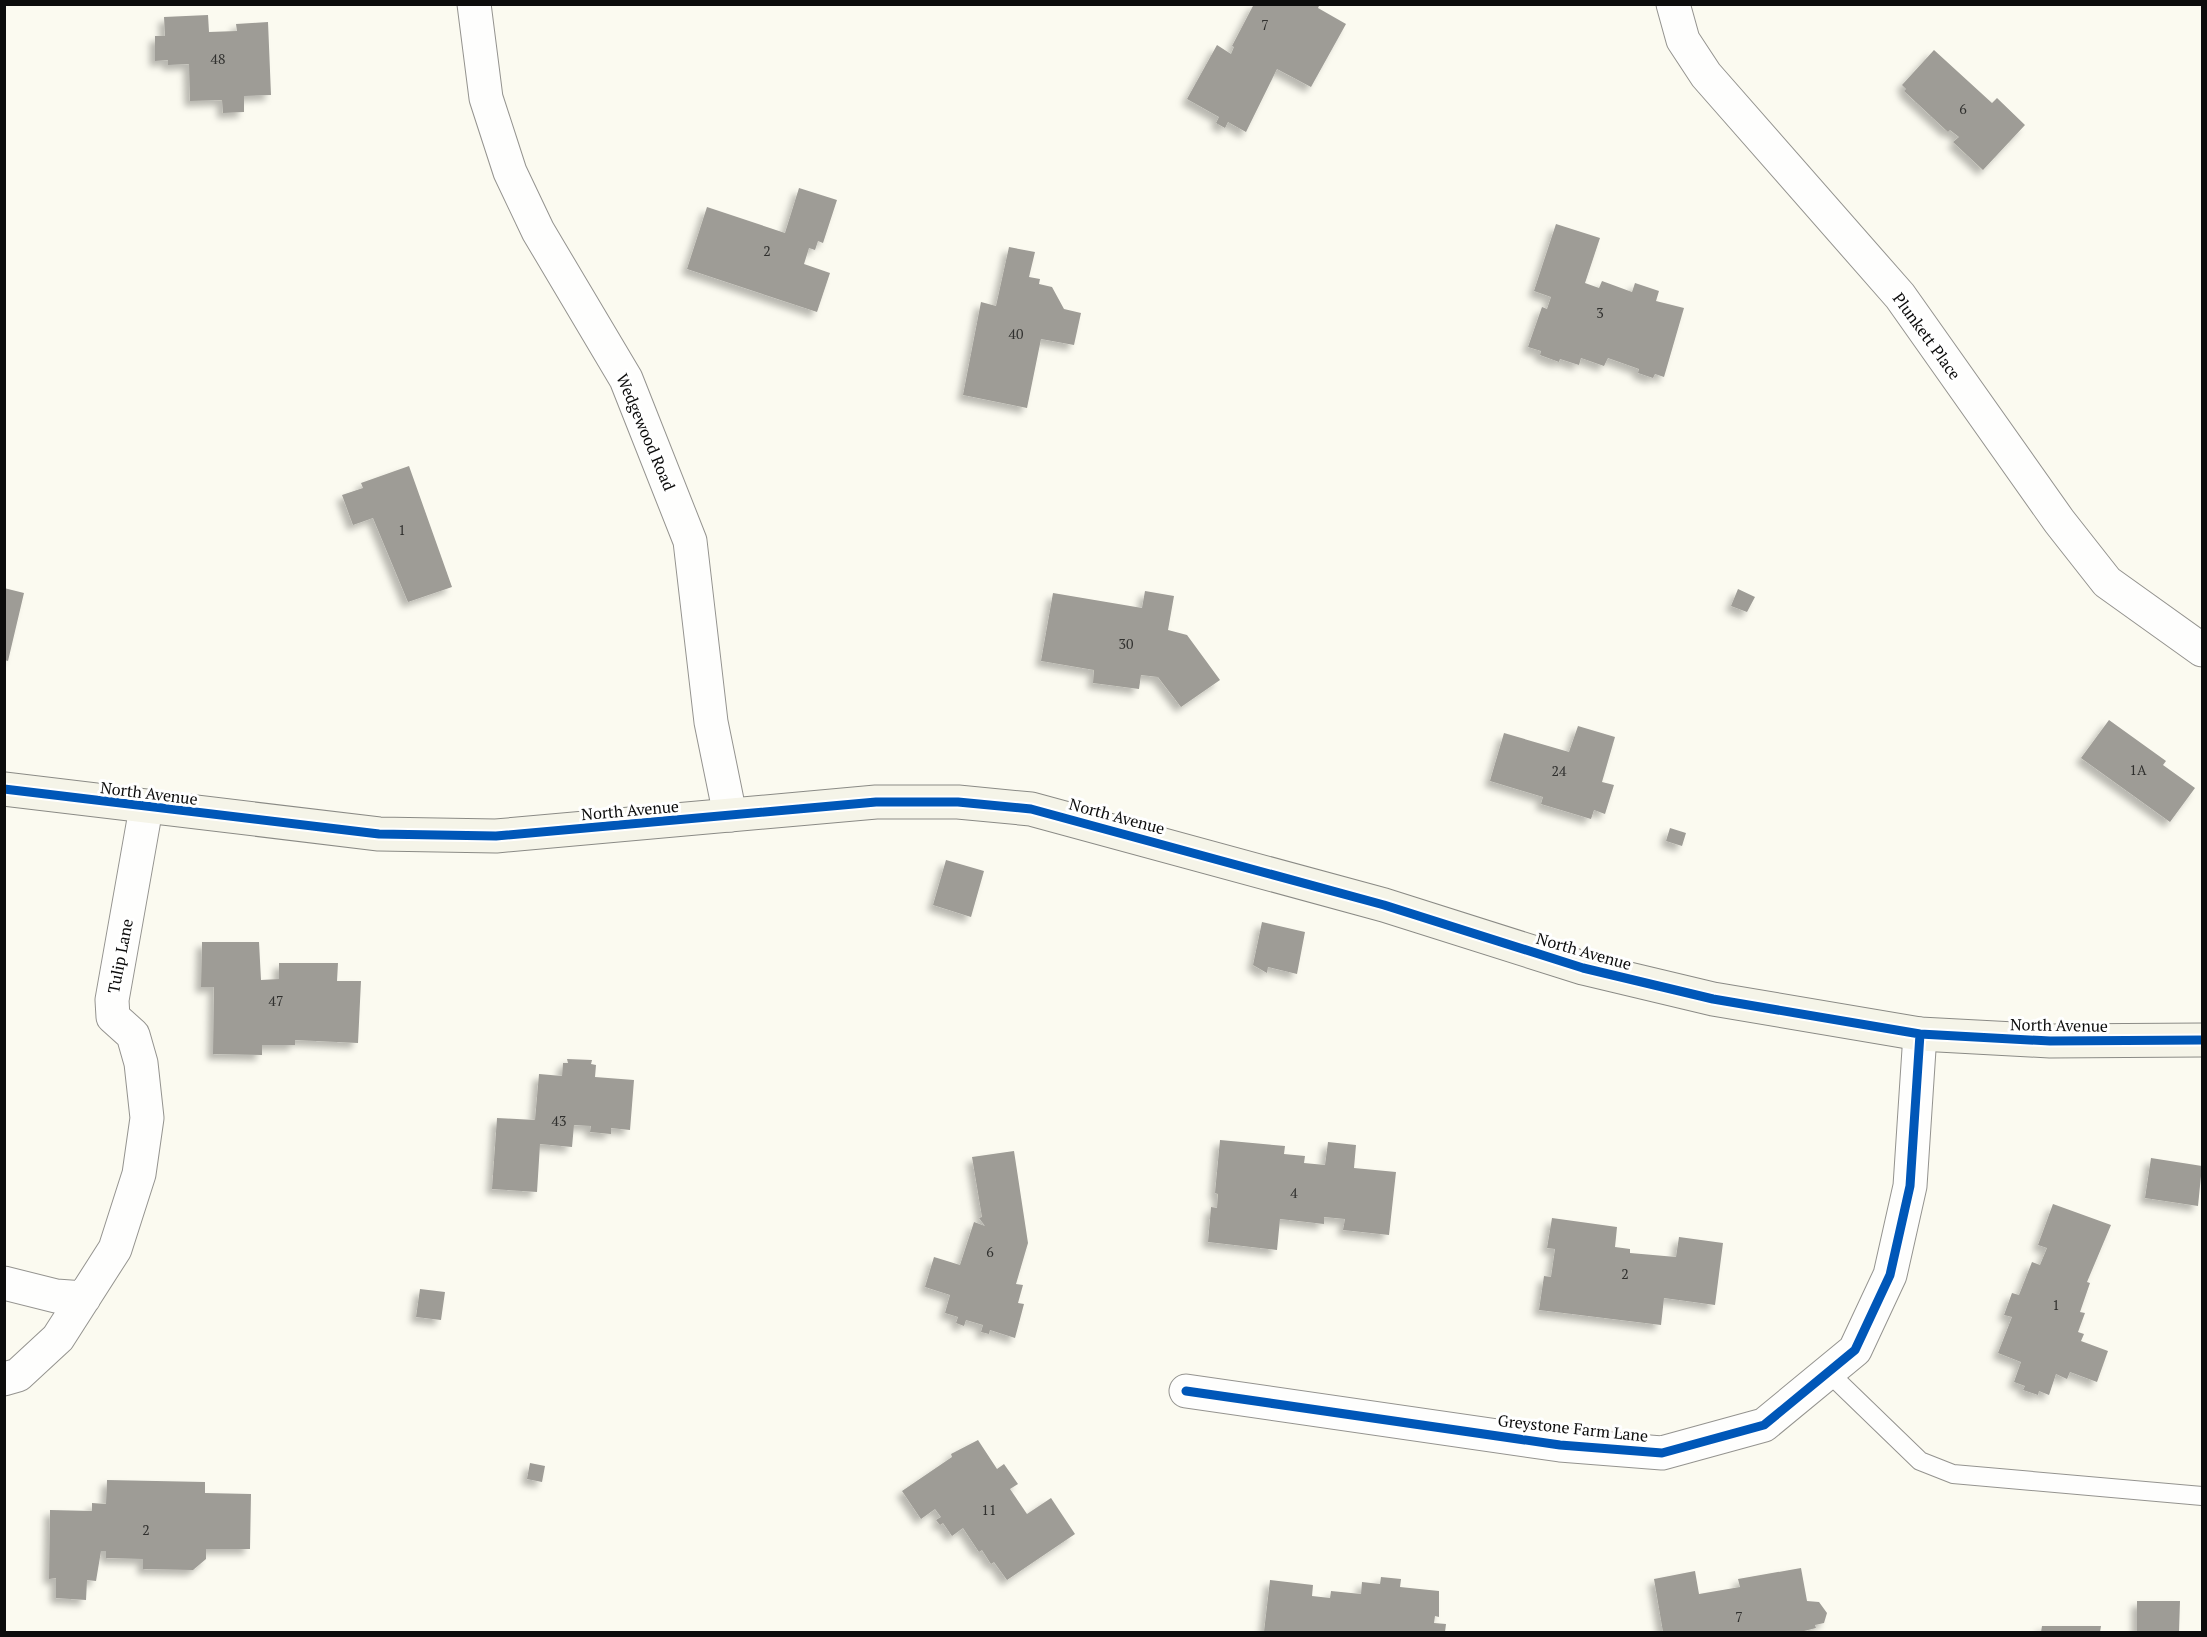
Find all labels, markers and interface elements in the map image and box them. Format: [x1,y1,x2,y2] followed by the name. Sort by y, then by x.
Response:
[1261,15,1269,34] house number: 7
[211,49,225,68] house number: 48
[1959,99,1967,118] house number: 6
[763,241,771,260] house number: 2
[1888,288,1966,384] street label: Plunkett Place
[1596,303,1604,322] house number: 3
[1009,324,1023,343] house number: 40
[611,370,681,494] street label: Wedgewood Road
[398,520,406,539] house number: 1
[1119,634,1133,653] house number: 30
[2129,760,2147,779] house number: 1A
[1552,761,1567,780] house number: 24
[99,776,199,810] street label: North Avenue
[1067,793,1167,839] street label: North Avenue
[580,795,680,825] street label: North Avenue
[102,917,138,995] street label: Tulip Lane
[1534,927,1634,975] street label: North Avenue
[269,991,283,1010] house number: 47
[2010,1013,2108,1037] street label: North Avenue
[552,1111,566,1130] house number: 43
[1290,1183,1298,1202] house number: 4
[986,1242,994,1261] house number: 6
[1621,1264,1629,1283] house number: 2
[2052,1295,2060,1314] house number: 1
[1497,1409,1649,1447] street label: Greystone Farm Lane
[982,1500,996,1519] house number: 11
[142,1520,150,1539] house number: 2
[1735,1607,1743,1626] house number: 7

